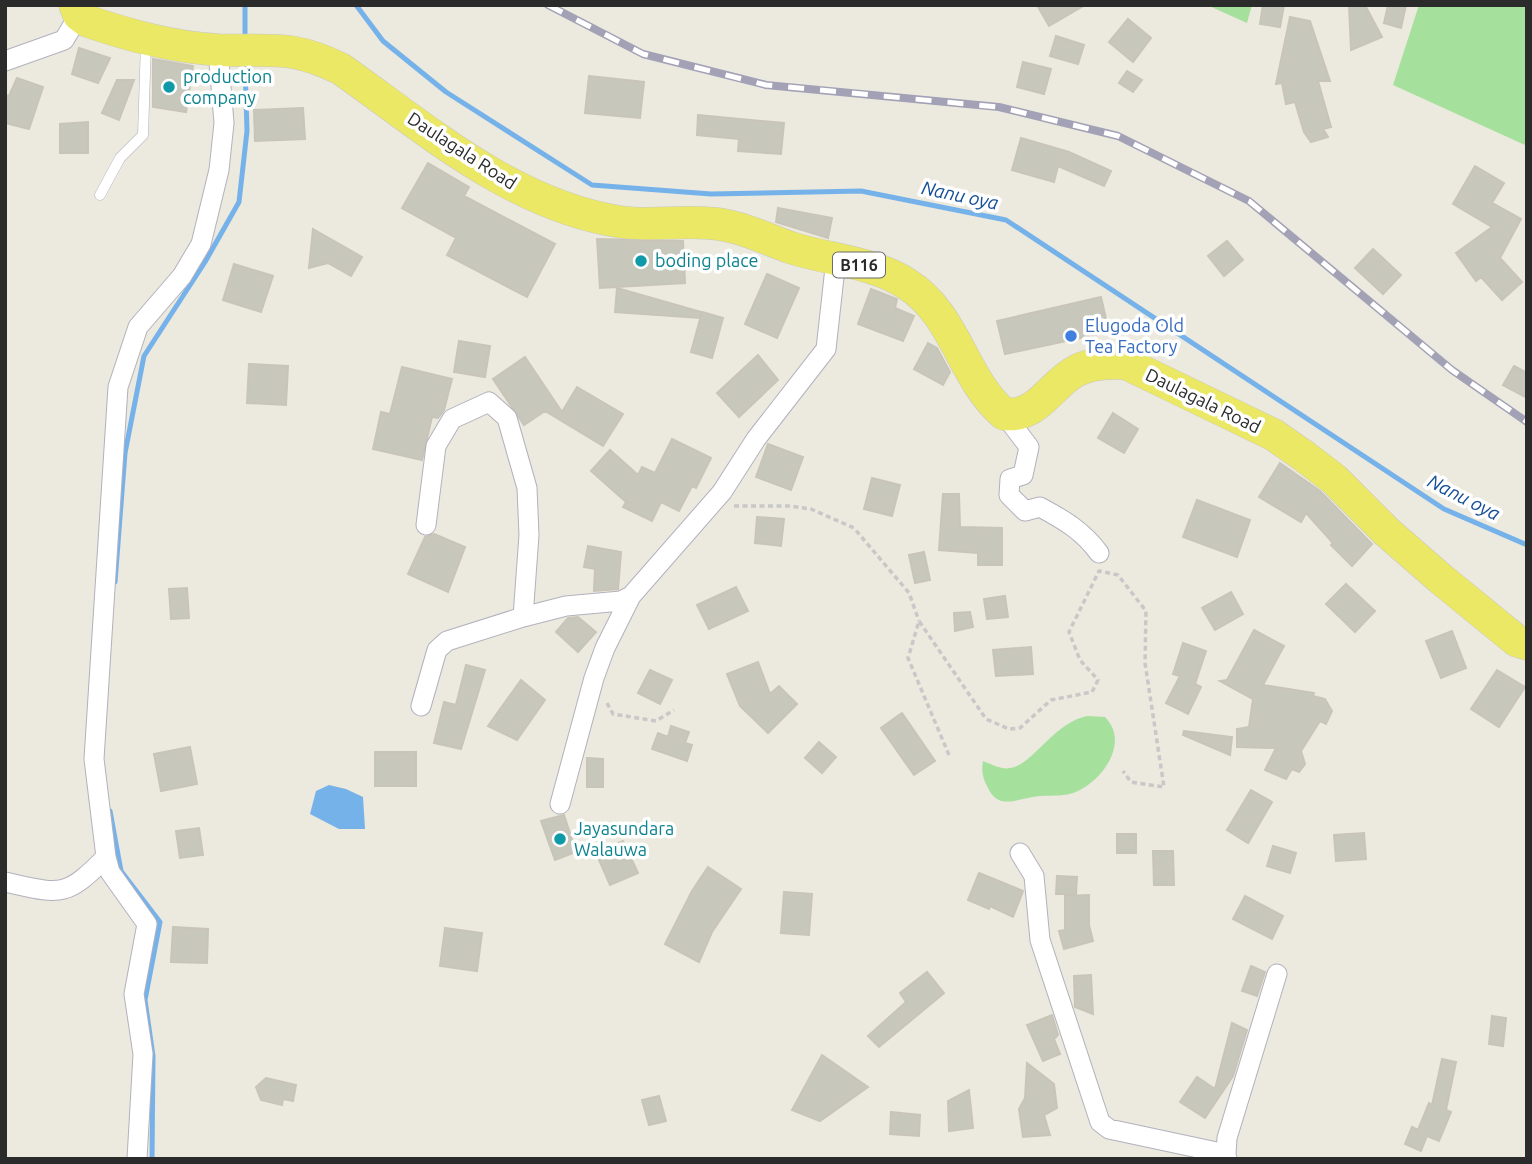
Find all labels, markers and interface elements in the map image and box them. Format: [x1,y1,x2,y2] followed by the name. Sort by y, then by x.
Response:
[183,66,272,107] place label: production company
[161,79,177,95] marker: production company
[404,108,521,193] street label: Daulagala Road
[920,176,1000,214] water label: Nanu oya
[655,250,759,270] place label: boding place
[833,252,885,278] road number: B116
[633,253,649,269] marker: boding place
[1085,315,1184,356] place label: Elugoda Old Tea Factory
[1063,328,1079,344] marker: Elugoda Old Tea Factory
[1143,364,1264,437] street label: Daulagala Road
[1424,470,1504,524] water label: Nanu oya
[574,818,674,859] place label: Jayasundara Walauwa
[552,831,568,847] marker: Jayasundara Walauwa

